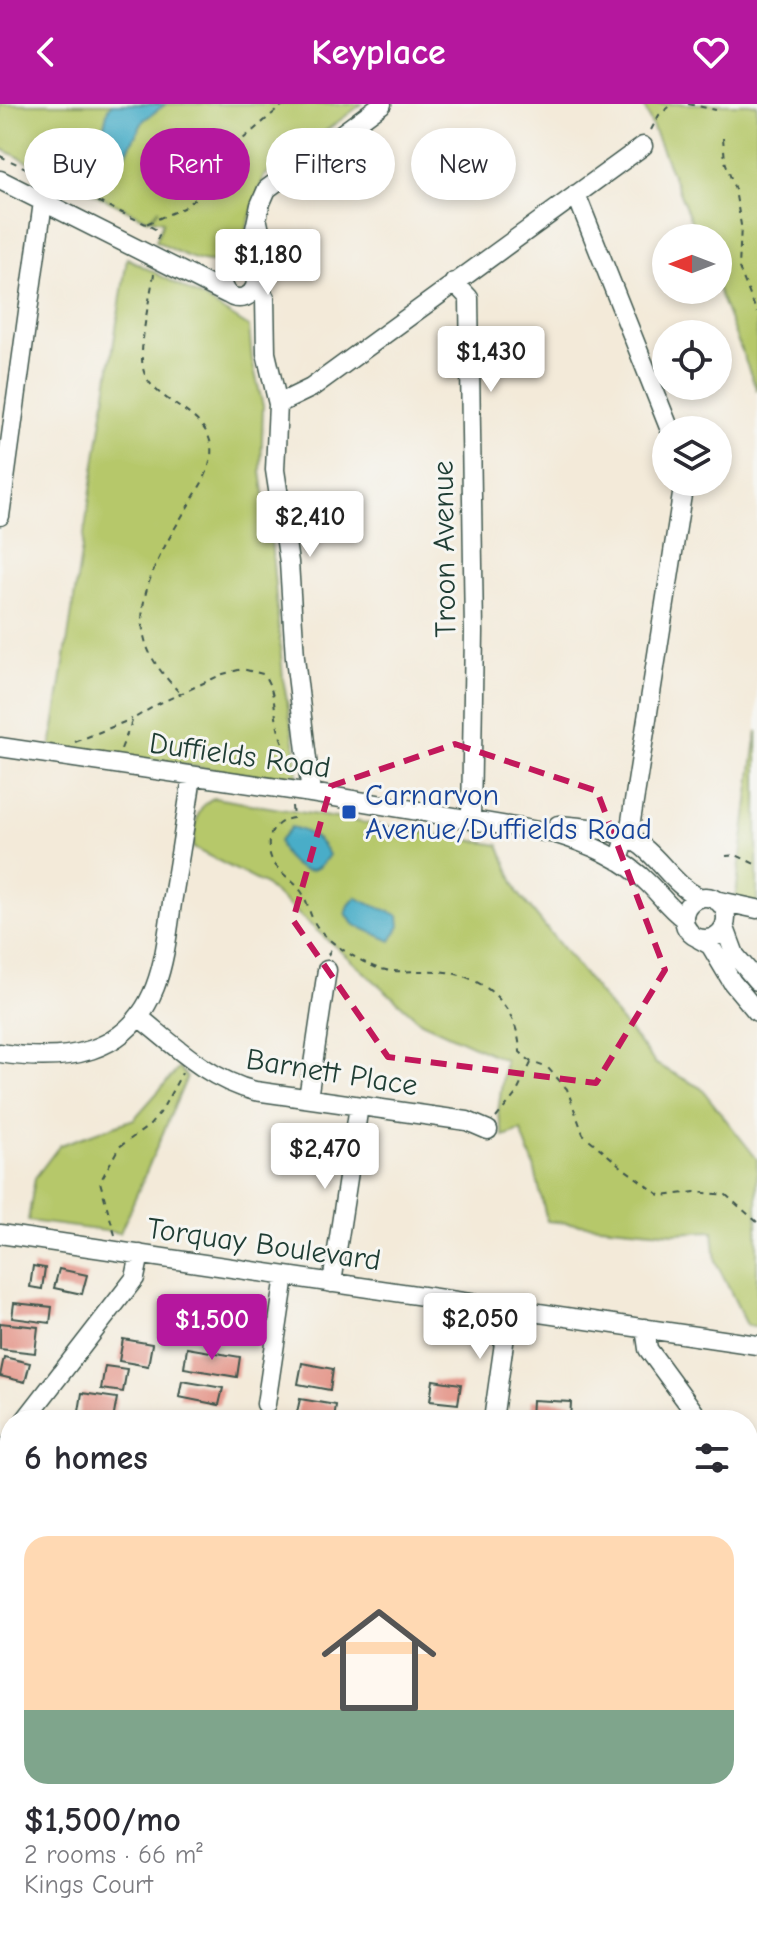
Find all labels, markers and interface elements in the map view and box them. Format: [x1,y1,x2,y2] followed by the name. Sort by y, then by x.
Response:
[24,30,68,74] icon: back
[689,30,733,74] icon: heart
[311,32,446,73] text: Keyplace
[24,128,124,200] chip: Buy
[140,128,250,200] chip: Rent
[266,128,395,200] chip: Filters
[411,128,516,200] chip: New
[652,224,732,304] north arrow
[652,224,732,496] map controls
[203,229,333,297] pin: $1,180
[233,240,303,270] text: $1,180
[652,320,732,400] button: locate
[426,326,556,394] pin: $1,430
[456,337,526,367] text: $1,430
[652,416,732,496] button: layers
[425,460,464,638] street label: Troon Avenue
[245,491,375,559] pin: $2,410
[275,502,345,532] text: $2,410
[147,725,333,786] street label: Duffields Road
[365,778,652,847] place label: Carnarvon Avenue/Duffields Road
[340,803,358,821] marker: Carnarvon Avenue/Duffields Road
[244,1042,420,1103] street label: Barnett Place
[260,1123,390,1191] pin: $2,470
[289,1134,361,1164] text: $2,470
[145,1211,383,1278] street label: Torquay Boulevard
[415,1293,545,1361] pin: $2,050
[147,1294,277,1362] pin: $1,500
[441,1304,519,1334] text: $2,050
[175,1305,249,1335] text: $1,500
[690,1436,734,1480] icon: filters
[24,1438,148,1478] text: 6 homes
[307,1588,451,1732] icon: home
[24,1800,181,1840] text: $1,500/mo
[24,1840,203,1870] text: 2 rooms · 66 m²
[24,1870,153,1900] text: Kings Court

